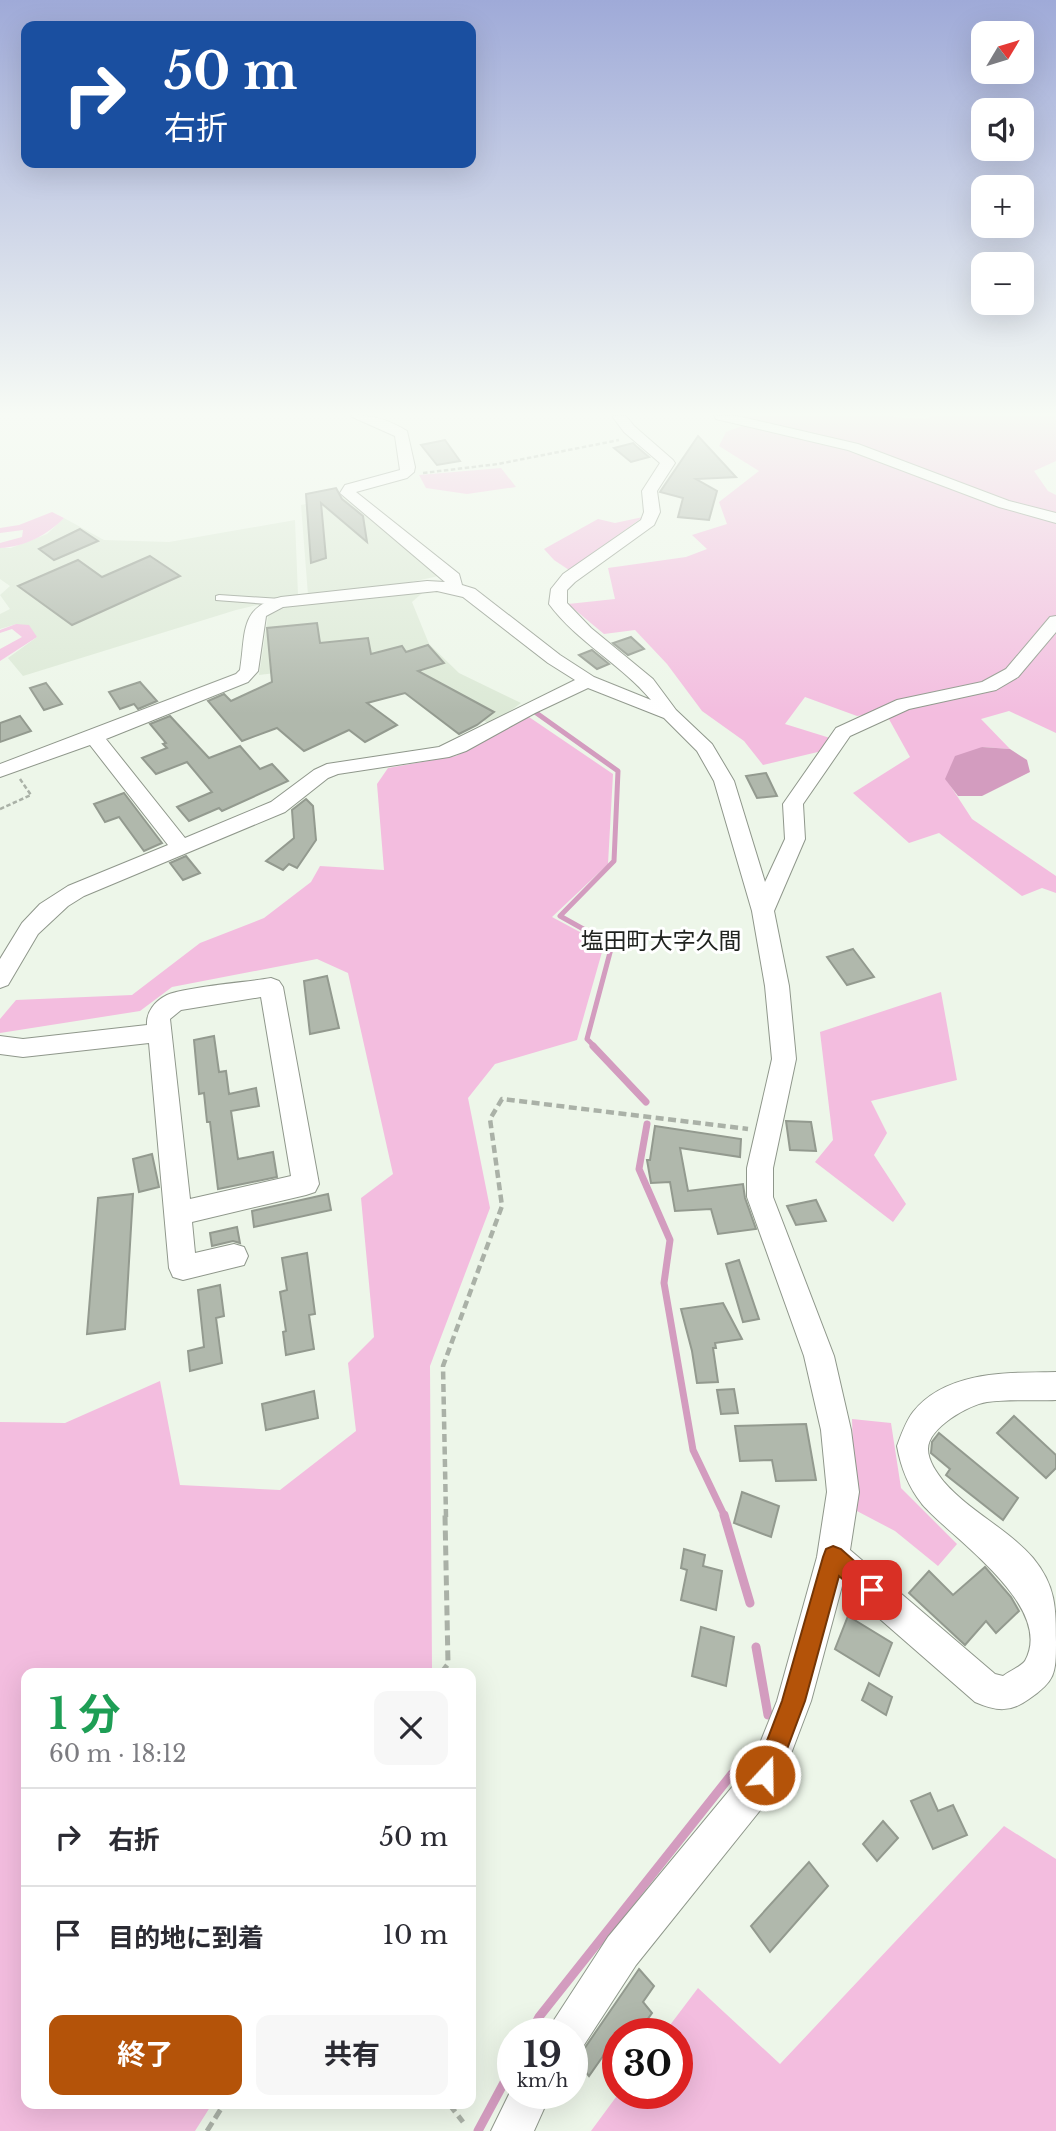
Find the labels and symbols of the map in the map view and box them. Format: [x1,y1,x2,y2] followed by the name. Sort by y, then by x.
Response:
[971,21,1034,84] north arrow
[581,927,742,955] district label: 塩田町大字久間
[842,1560,902,1620] pin
[728,1738,802,1812] position arrow
[602,2018,693,2109] speed limit sign: 30

